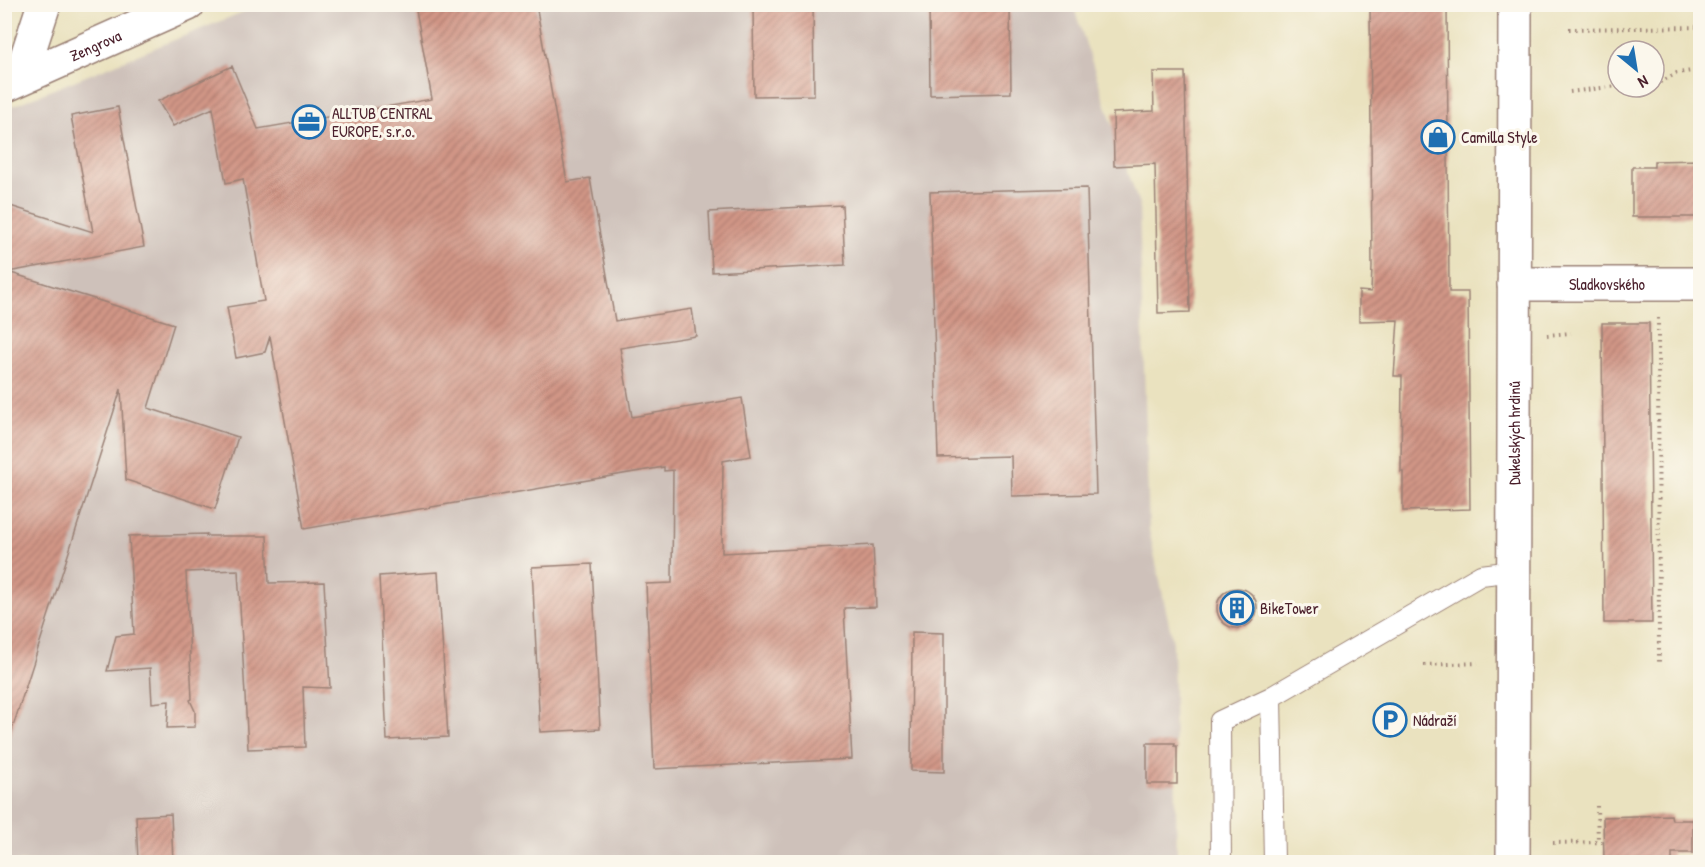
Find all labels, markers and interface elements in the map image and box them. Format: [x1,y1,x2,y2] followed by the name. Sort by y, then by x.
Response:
[66,24,125,66] street label: Zengrova
[1606,39,1666,99] north arrow
[1634,70,1653,94] text: N
[332,102,433,142] place label: ALLTUB CENTRAL EUROPE, s.r.o.
[291,104,327,140] office icon: ALLTUB CENTRAL EUROPE, s.r.o.
[1420,119,1456,155] shop icon: Camilla Style
[1461,126,1538,148] place label: Camilla Style
[1569,273,1646,295] street label: Sladkovského
[1503,380,1525,485] street label: Dukelských hrdinů
[1219,590,1255,626] building icon: BikeTower
[1260,597,1319,619] place label: BikeTower
[1372,702,1408,738] parking icon: Nádraží
[1413,709,1457,731] place label: Nádraží

